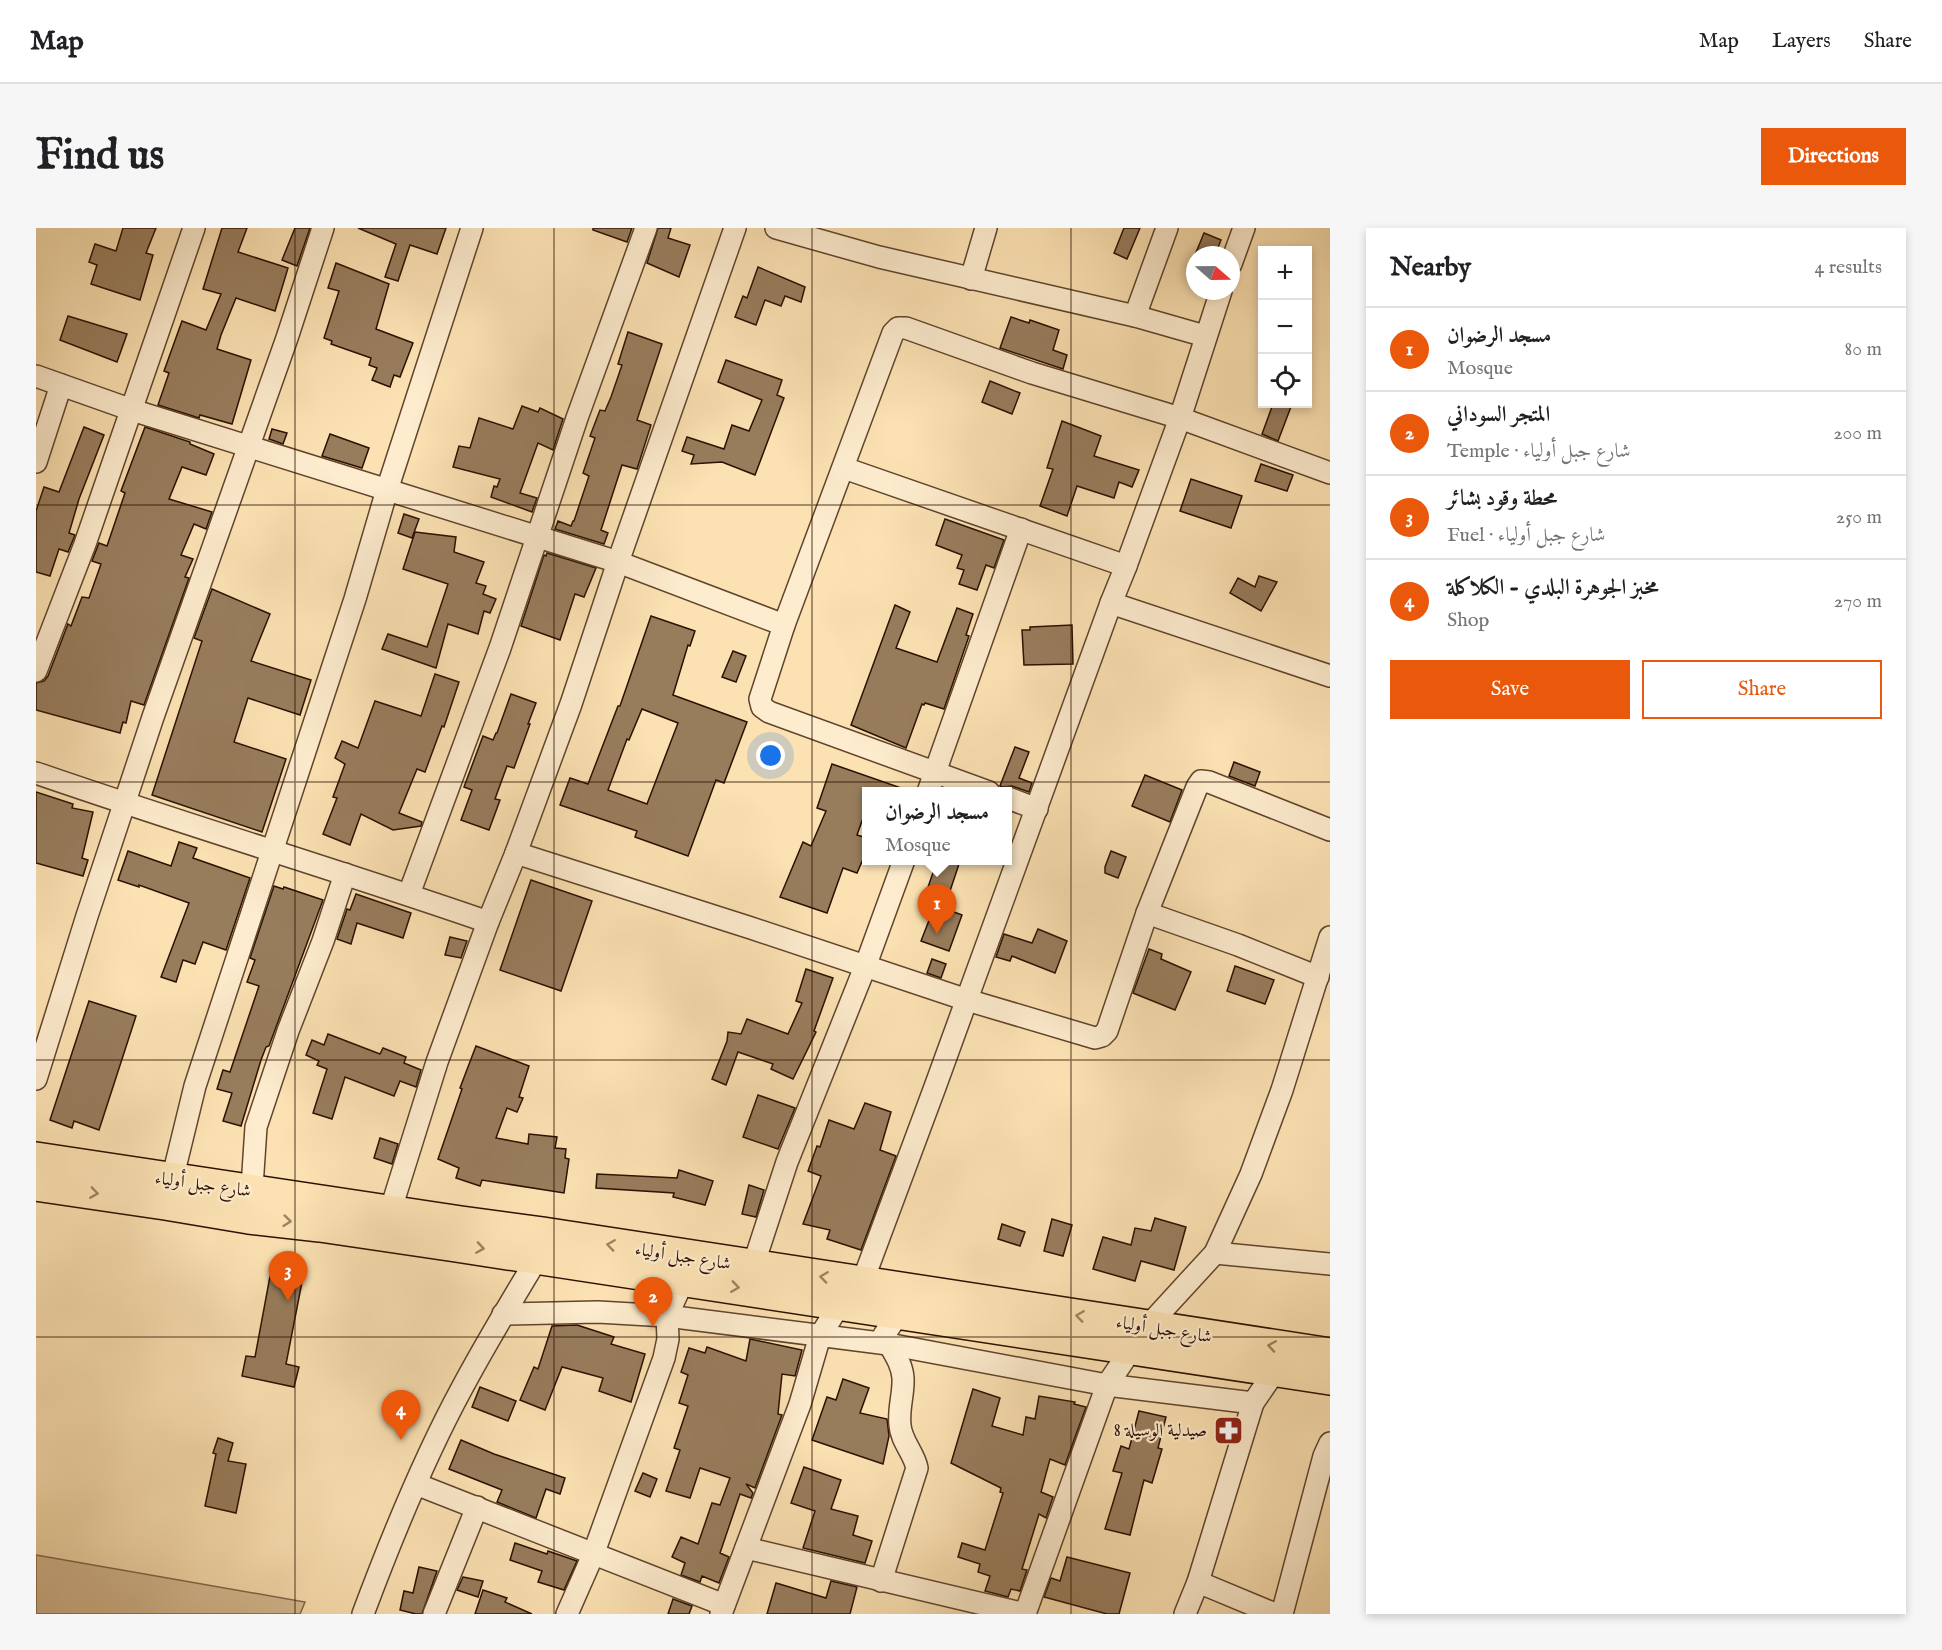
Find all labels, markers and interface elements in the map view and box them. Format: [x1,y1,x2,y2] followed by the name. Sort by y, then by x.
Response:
[30,24,84,59] text: Map
[1699,28,1739,55] text: Map
[1772,28,1831,55] text: Layers
[1864,28,1912,55] text: Share
[1761,128,1906,185] button: Directions
[36,130,164,183] text: Find us
[1186,246,1240,300] north arrow
[1258,246,1312,408] map controls
[1258,246,1312,300] button: +
[1390,251,1471,284] text: Nearby
[1815,255,1882,280] text: 4 results
[1258,300,1312,354] button: −
[1447,322,1551,350] text: مسجد الرضوان
[1406,337,1413,362] text: 1
[1845,337,1882,362] text: 80 m
[1258,354,1312,408] button: locate
[1447,356,1513,381] text: Mosque
[1447,401,1550,429] text: المتجر السوداني
[1405,421,1414,446] text: 2
[1833,421,1882,446] text: 200 m
[1447,439,1631,464] text: Temple · شارع جبل أولياء
[1447,485,1557,513] text: محطة وقود بشائر
[1406,505,1413,530] text: 3
[1836,505,1882,530] text: 250 m
[1447,523,1605,548] text: Fuel · شارع جبل أولياء
[1447,574,1659,602] text: مخبز الجوهرة البلدي - الكلاكلة
[1405,589,1414,614] text: 4
[1834,589,1882,614] text: 270 m
[1447,608,1489,633] text: Shop
[1390,660,1630,719] button: Save
[1642,660,1882,719] button: Share
[756,741,785,770] your location
[862,787,1012,865] popup
[885,799,989,827] text: مسجد الرضوان
[885,833,951,858] text: Mosque
[918,884,956,934] pin: 1
[153,1164,253,1206] street label: شارع جبل أولياء
[89,1187,98,1199] one-way arrow
[282,1214,291,1227] one-way arrow
[633,1236,733,1278] street label: شارع جبل أولياء
[606,1240,615,1252] one-way arrow
[475,1242,484,1254] one-way arrow
[268,1252,308,1301] pin: 3
[820,1272,829,1284] one-way arrow
[634,1278,672,1327] pin: 2
[730,1280,740,1292] one-way arrow
[1114,1309,1214,1351] street label: شارع جبل أولياء
[1075,1310,1084,1322] one-way arrow
[1268,1340,1277,1352] one-way arrow
[382,1390,421,1440] pin: 4
[1212,1414,1244,1446] pharmacy icon: صيدلية الوسيلة 8
[1114,1420,1207,1443] place label: صيدلية الوسيلة 8

